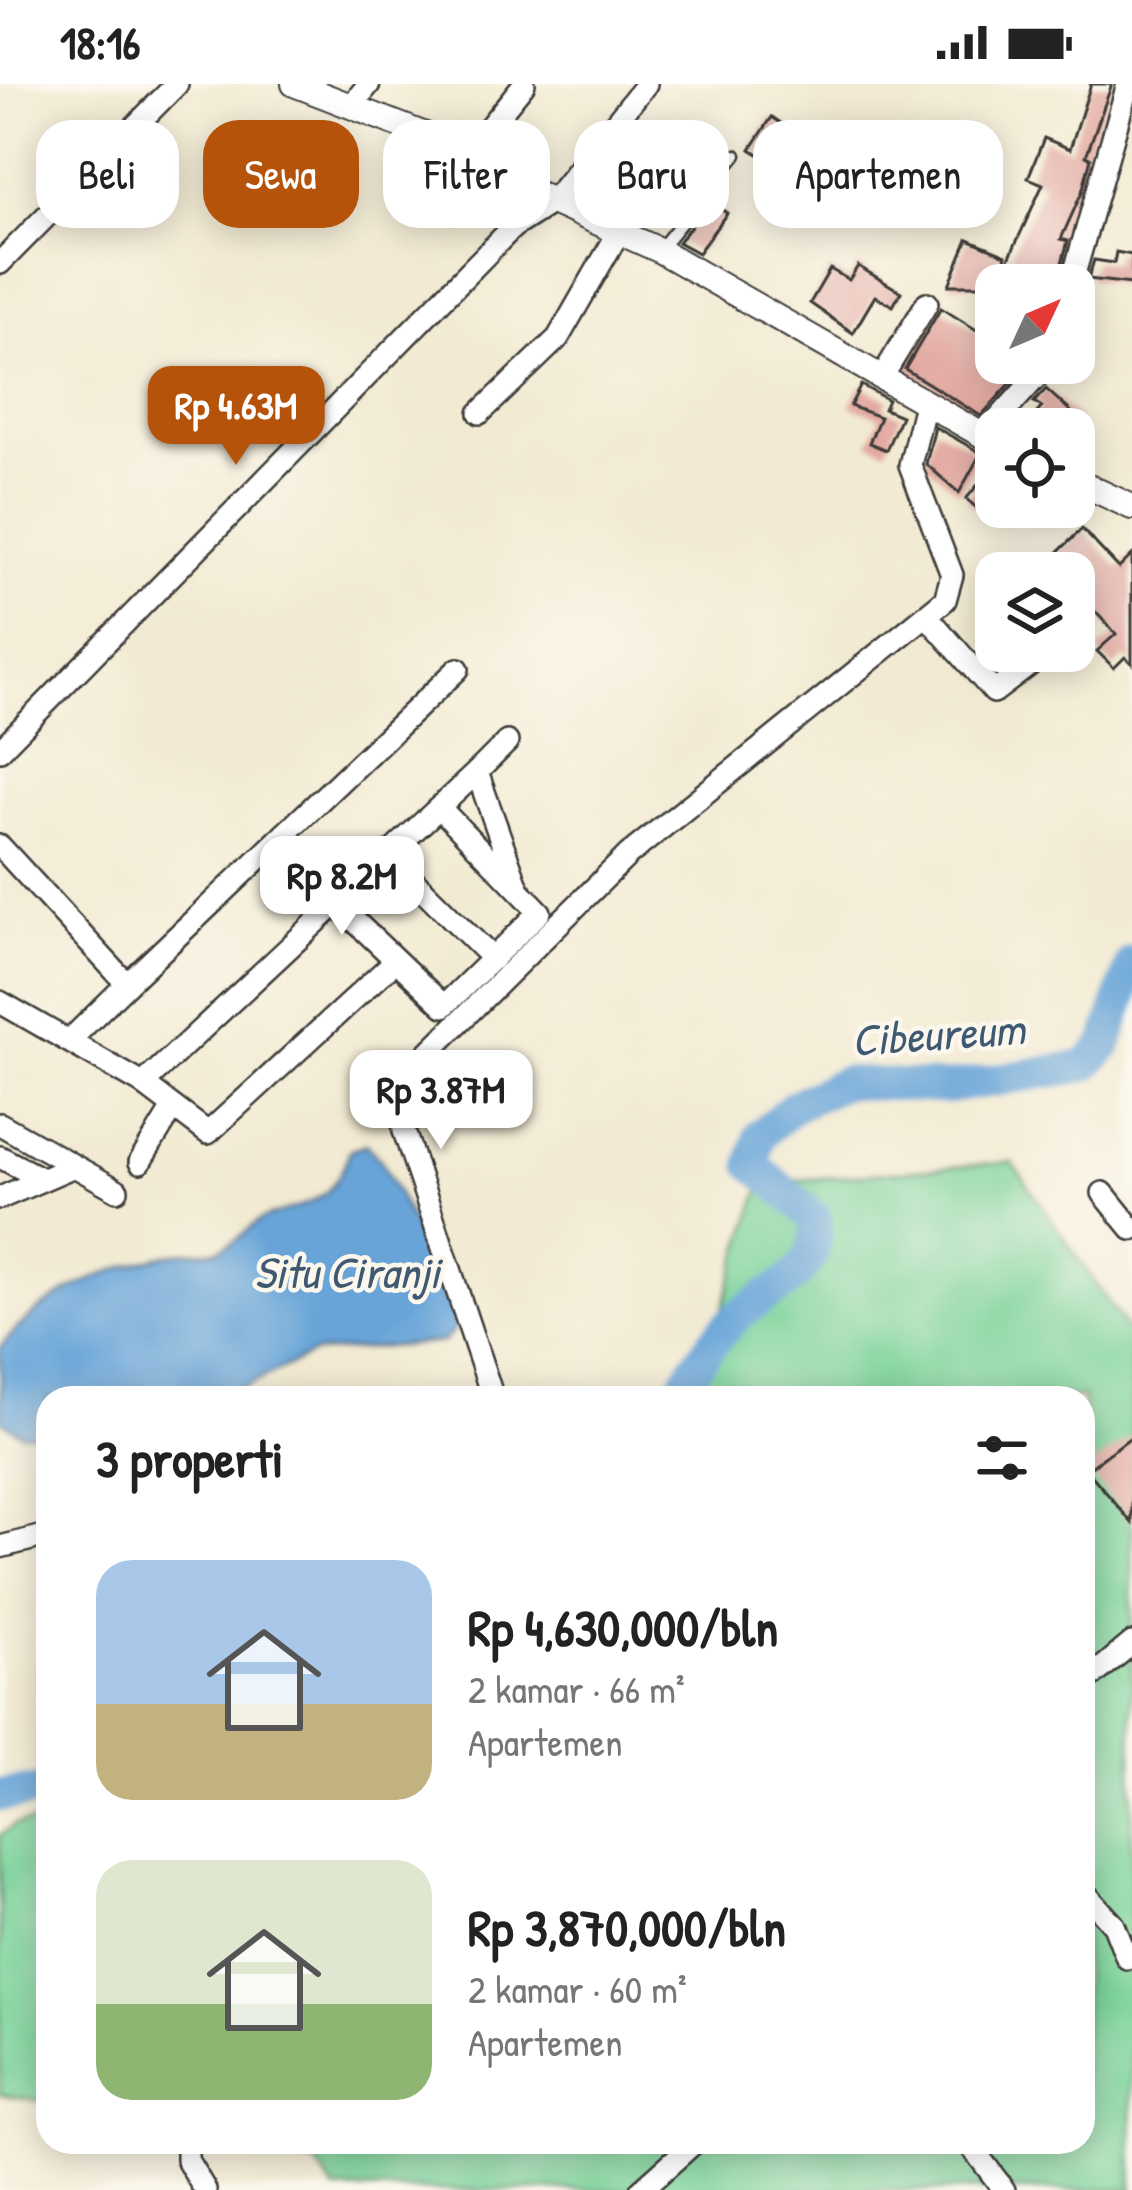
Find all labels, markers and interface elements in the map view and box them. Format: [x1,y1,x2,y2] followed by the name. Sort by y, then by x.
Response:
[60,12,141,73] text: 18:16
[36,120,179,228] chip: Beli
[203,120,359,228] chip: Sewa
[383,120,550,228] chip: Filter
[574,120,729,228] chip: Baru
[753,120,1003,228] chip: Apartemen
[975,264,1095,384] north arrow
[975,264,1095,672] map controls
[112,366,360,468] pin: Rp 4.63M
[175,378,297,431] text: Rp 4.63M
[975,408,1095,528] button: locate
[975,552,1095,672] button: layers
[231,836,453,938] pin: Rp 8.2M
[287,848,397,901] text: Rp 8.2M
[850,997,1028,1070] water label: Cibeureum
[317,1050,565,1152] pin: Rp 3.87M
[377,1062,505,1115] text: Rp 3.87M
[254,1241,444,1302] water label: Situ Ciranji
[96,1424,283,1493] text: 3 properti
[969,1425,1035,1491] icon: filters
[468,1593,778,1662] text: Rp 4,630,000/bln
[192,1608,336,1752] icon: home
[468,1662,685,1715] text: 2 kamar · 66 m²
[468,1715,623,1768] text: Apartemen
[468,1893,786,1962] text: Rp 3,870,000/bln
[192,1908,336,2052] icon: home
[468,1962,687,2015] text: 2 kamar · 60 m²
[468,2015,623,2068] text: Apartemen

